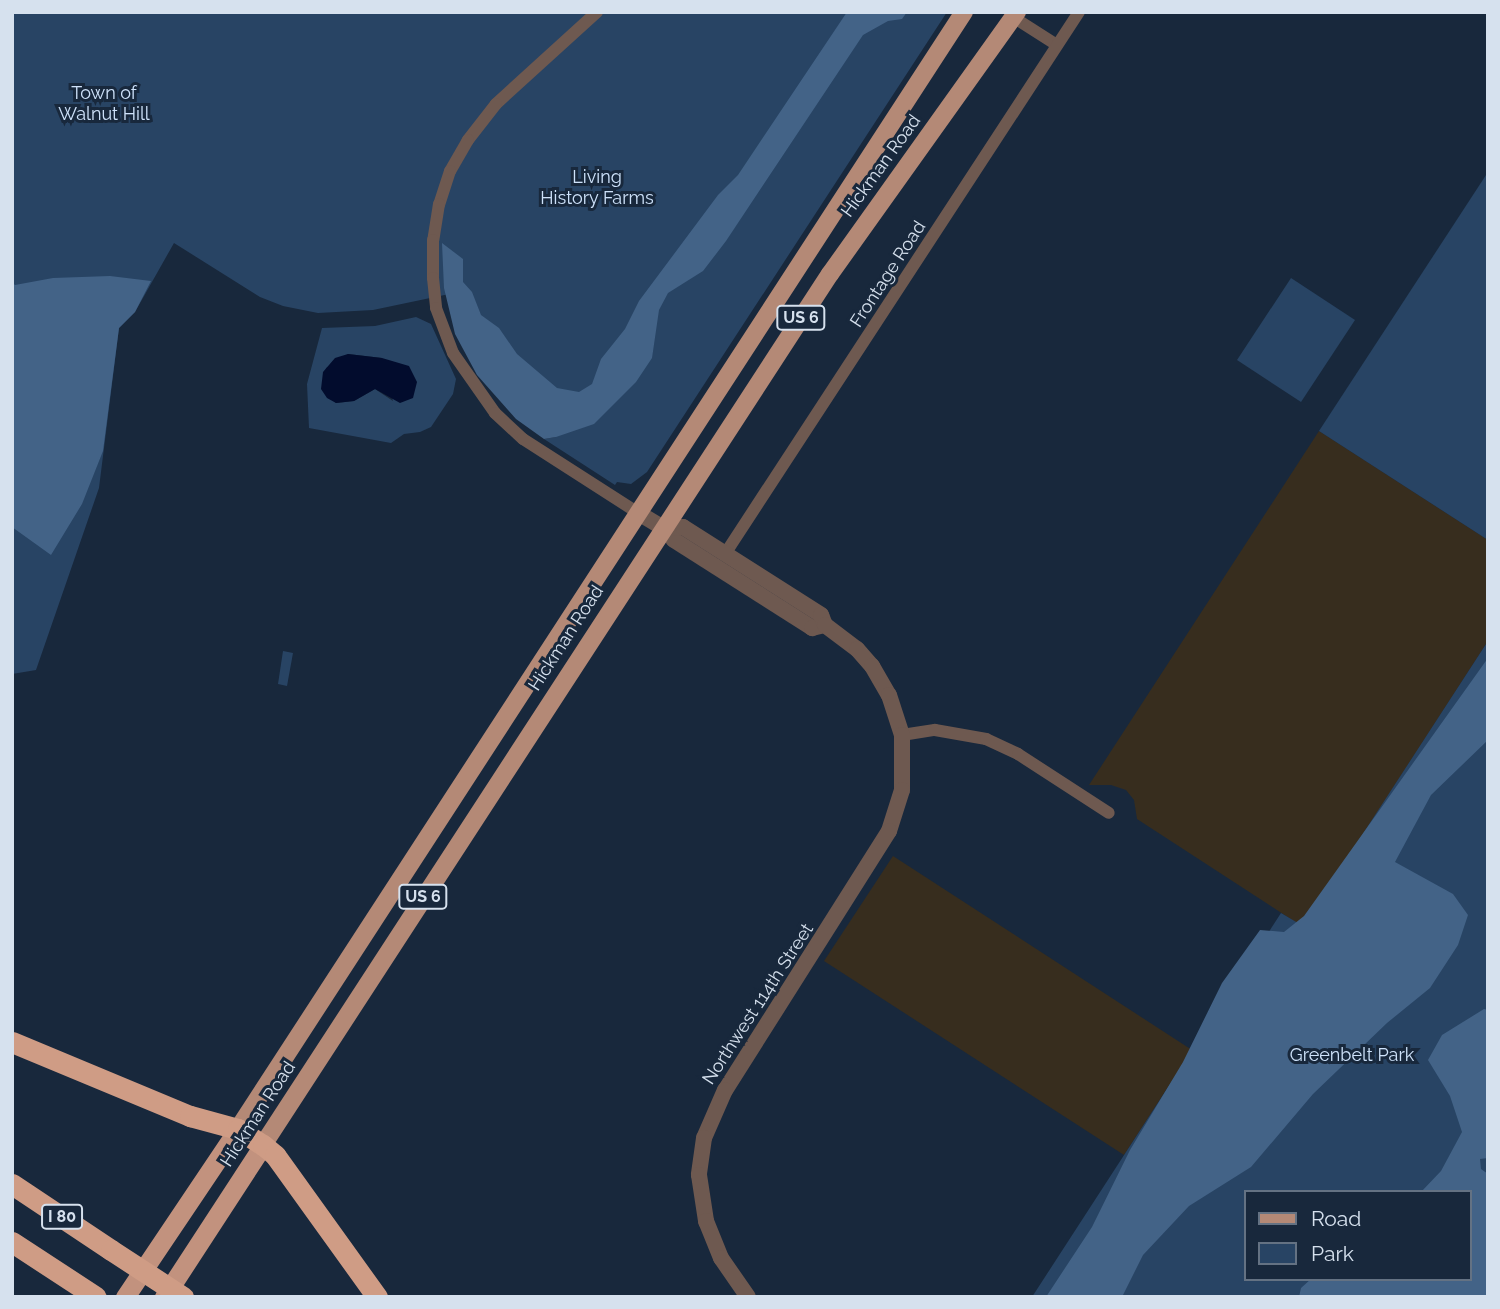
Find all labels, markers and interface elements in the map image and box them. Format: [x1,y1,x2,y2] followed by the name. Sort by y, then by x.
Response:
[58,83,150,126] park label: Town of Walnut Hill
[837,111,925,221] street label: Hickman Road
[540,167,654,210] park label: Living History Farms
[846,217,930,331] street label: Frontage Road
[775,306,827,330] road number: US 6
[524,581,608,695] street label: Hickman Road
[397,884,449,909] road number: US 6
[698,919,818,1089] street label: Northwest 114th Street
[1290,1044,1414,1066] park label: Greenbelt Park
[216,1057,300,1171] street label: Hickman Road
[1244,1190,1472,1281] legend
[41,1204,83,1230] road number: I 80
[1311,1206,1361,1231] text: Road
[1311,1241,1354,1266] text: Park

